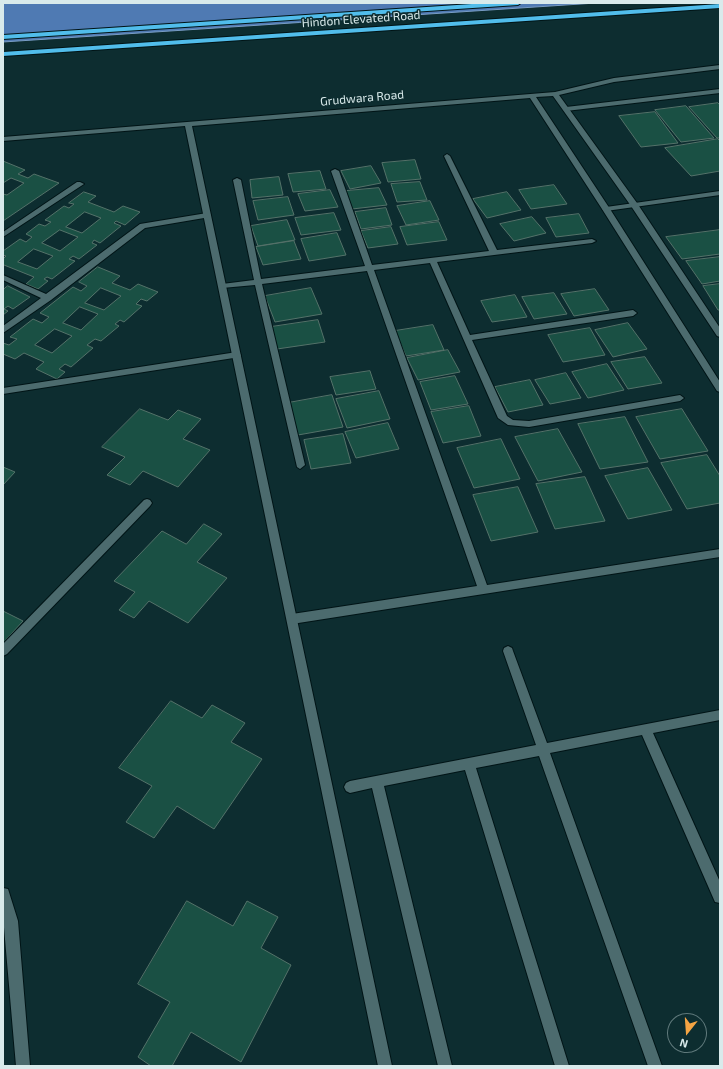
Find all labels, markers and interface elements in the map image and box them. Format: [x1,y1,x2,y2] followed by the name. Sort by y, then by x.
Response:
[301,8,421,30] street label: Hindon Elevated Road
[319,87,405,109] street label: Grudwara Road
[667,1013,707,1053] north arrow
[678,1037,689,1051] text: N

